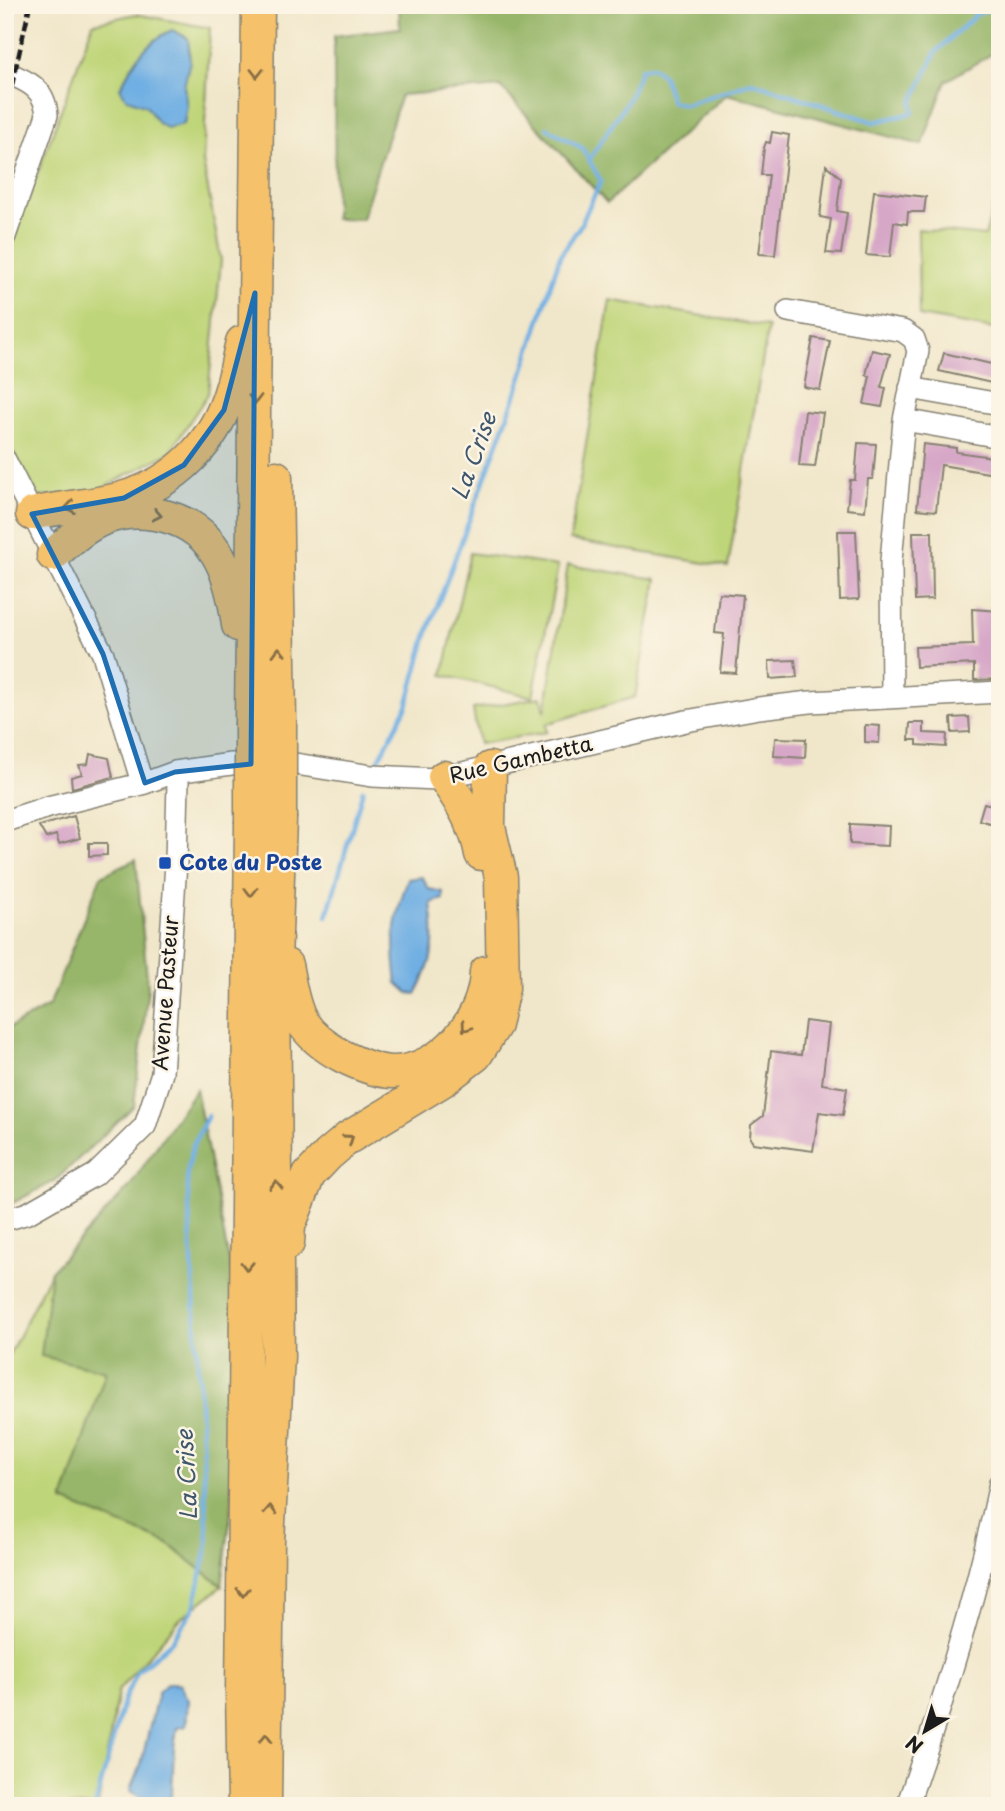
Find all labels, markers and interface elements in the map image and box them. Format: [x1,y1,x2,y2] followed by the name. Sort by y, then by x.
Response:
[249,69,265,79] one-way arrow
[247,394,263,405] one-way arrow
[441,405,505,504] water label: La Crise
[65,500,76,515] one-way arrow
[151,507,163,522] one-way arrow
[271,646,286,657] one-way arrow
[446,726,595,790] street label: Rue Gambetta
[179,845,322,877] place label: Cote du Poste
[157,855,173,871] marker: Cote du Poste
[243,887,259,897] one-way arrow
[143,914,185,1072] street label: Avenue Pasteur
[462,1019,474,1032] one-way arrow
[341,1134,354,1147] one-way arrow
[268,1179,284,1190] one-way arrow
[239,1261,255,1272] one-way arrow
[166,1427,205,1521] water label: La Crise
[262,1504,277,1515] one-way arrow
[235,1587,251,1597] one-way arrow
[890,1696,960,1766] north arrow
[899,1730,928,1761] text: N
[258,1732,274,1742] one-way arrow

